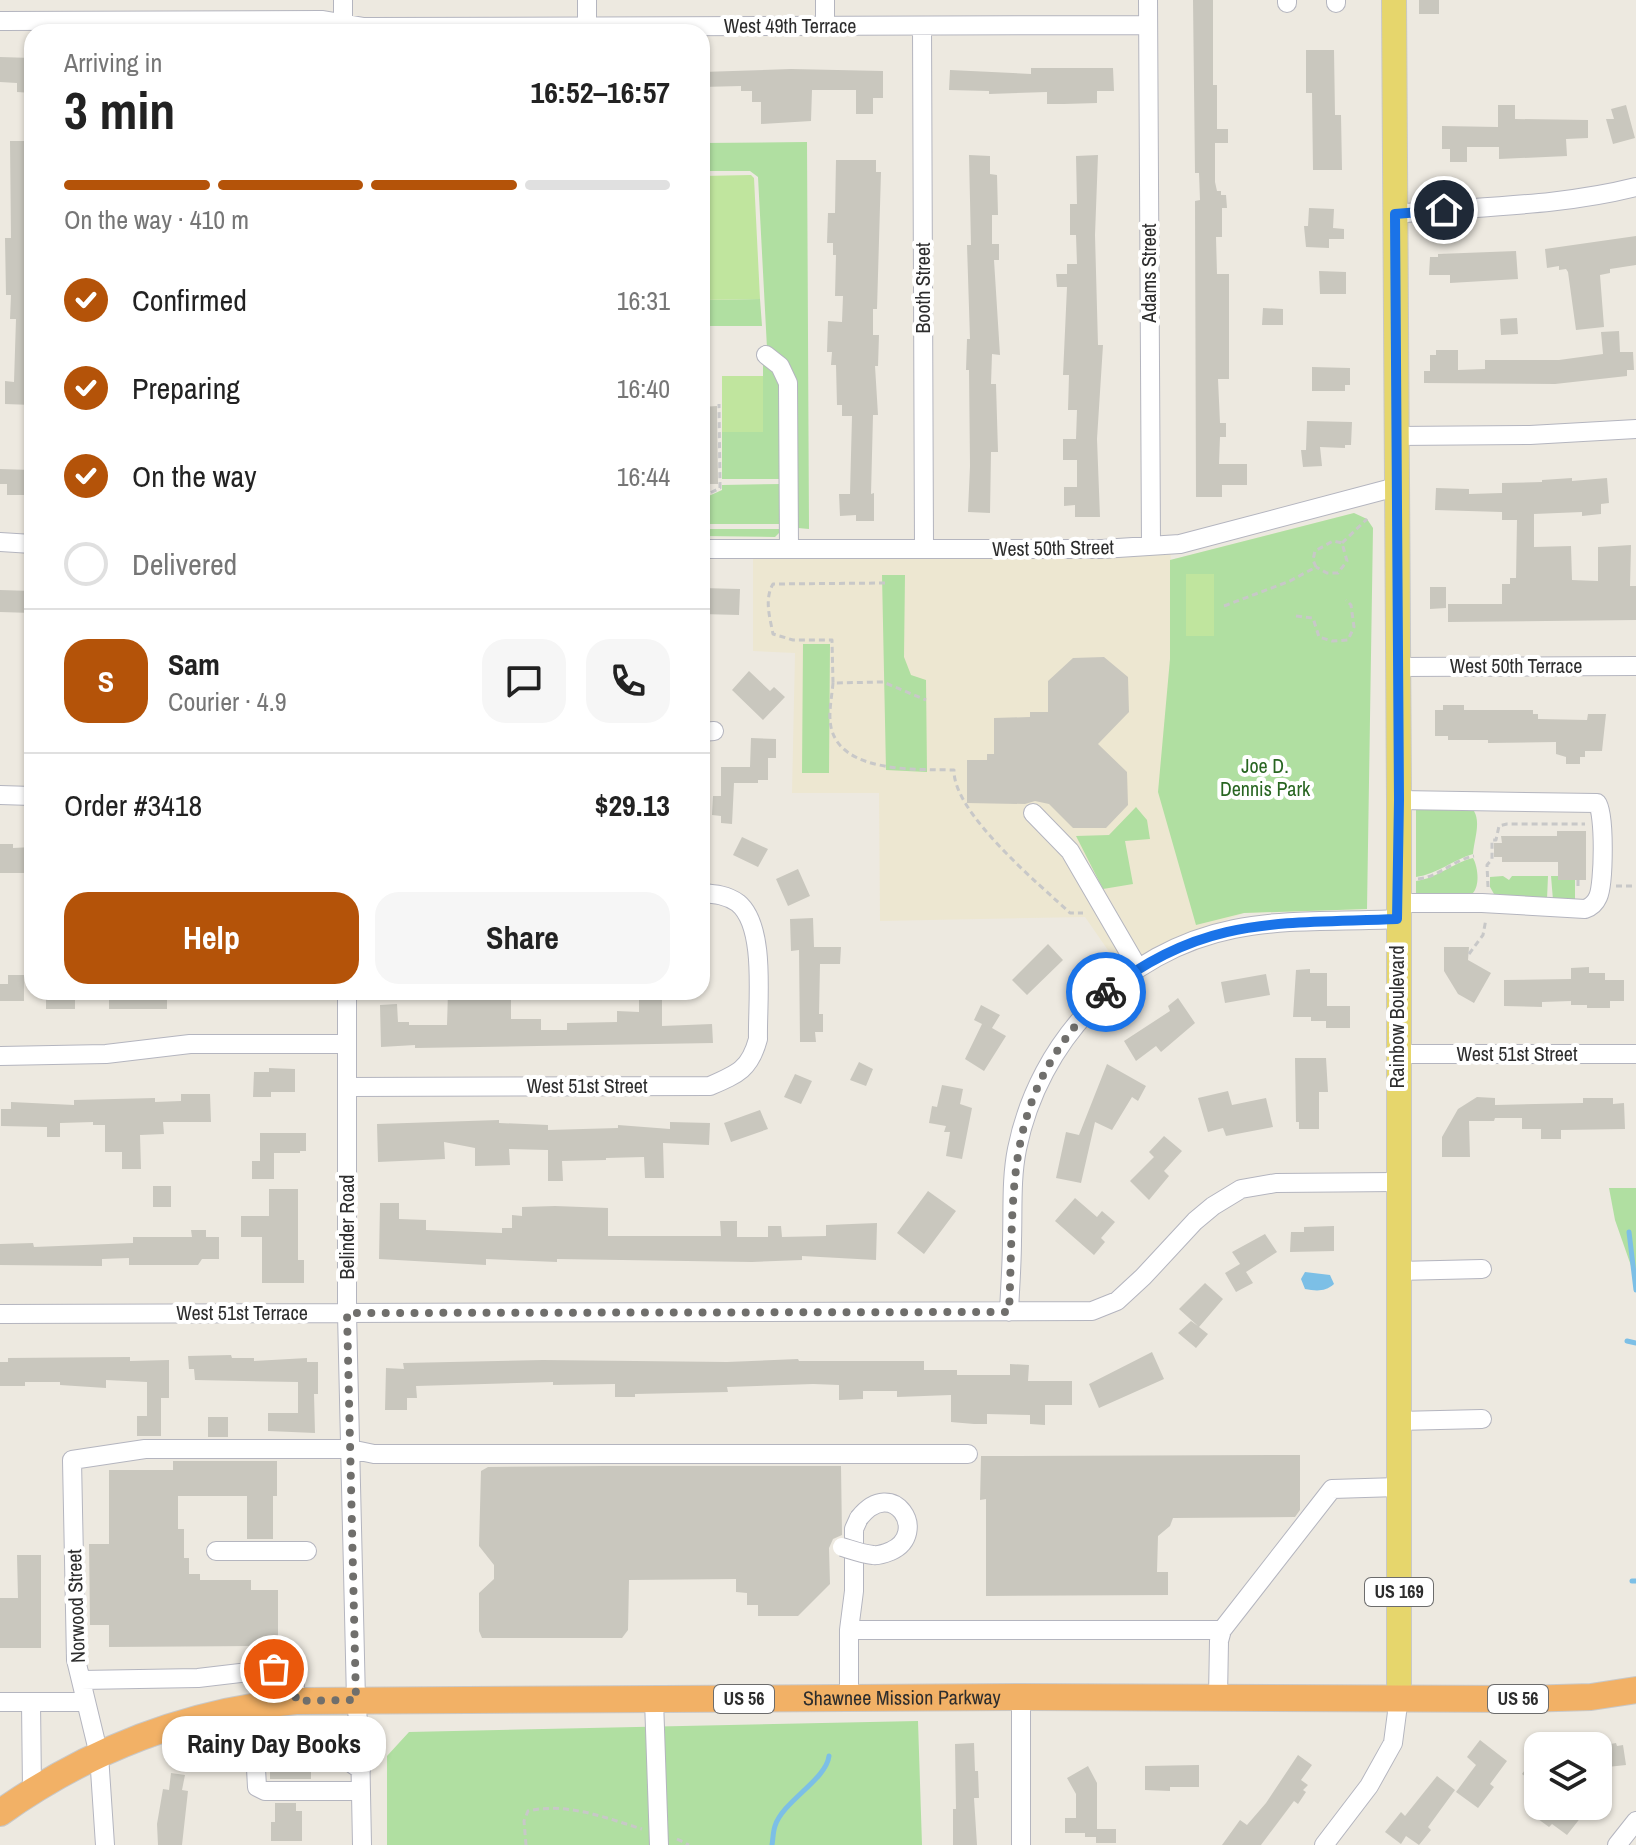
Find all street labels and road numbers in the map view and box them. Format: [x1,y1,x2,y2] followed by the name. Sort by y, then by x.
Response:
[724,12,856,39] street label: West 49th Terrace
[1135,223,1162,324] street label: Adams Street
[909,242,936,334] street label: Booth Street
[992,533,1115,562] street label: West 50th Street
[1450,652,1582,679] street label: West 50th Terrace
[1383,945,1410,1089] street label: Rainbow Boulevard
[1457,1040,1578,1067] street label: West 51st Street
[527,1072,648,1099] street label: West 51st Street
[333,1175,360,1279] street label: Belinder Road
[176,1299,308,1326] street label: West 51st Terrace
[60,1548,91,1663] street label: Norwood Street
[1365,1578,1433,1606] road number: US 169
[803,1683,1002,1711] street label: Shawnee Mission Parkway
[714,1685,774,1713] road number: US 56
[1488,1685,1548,1713] road number: US 56

